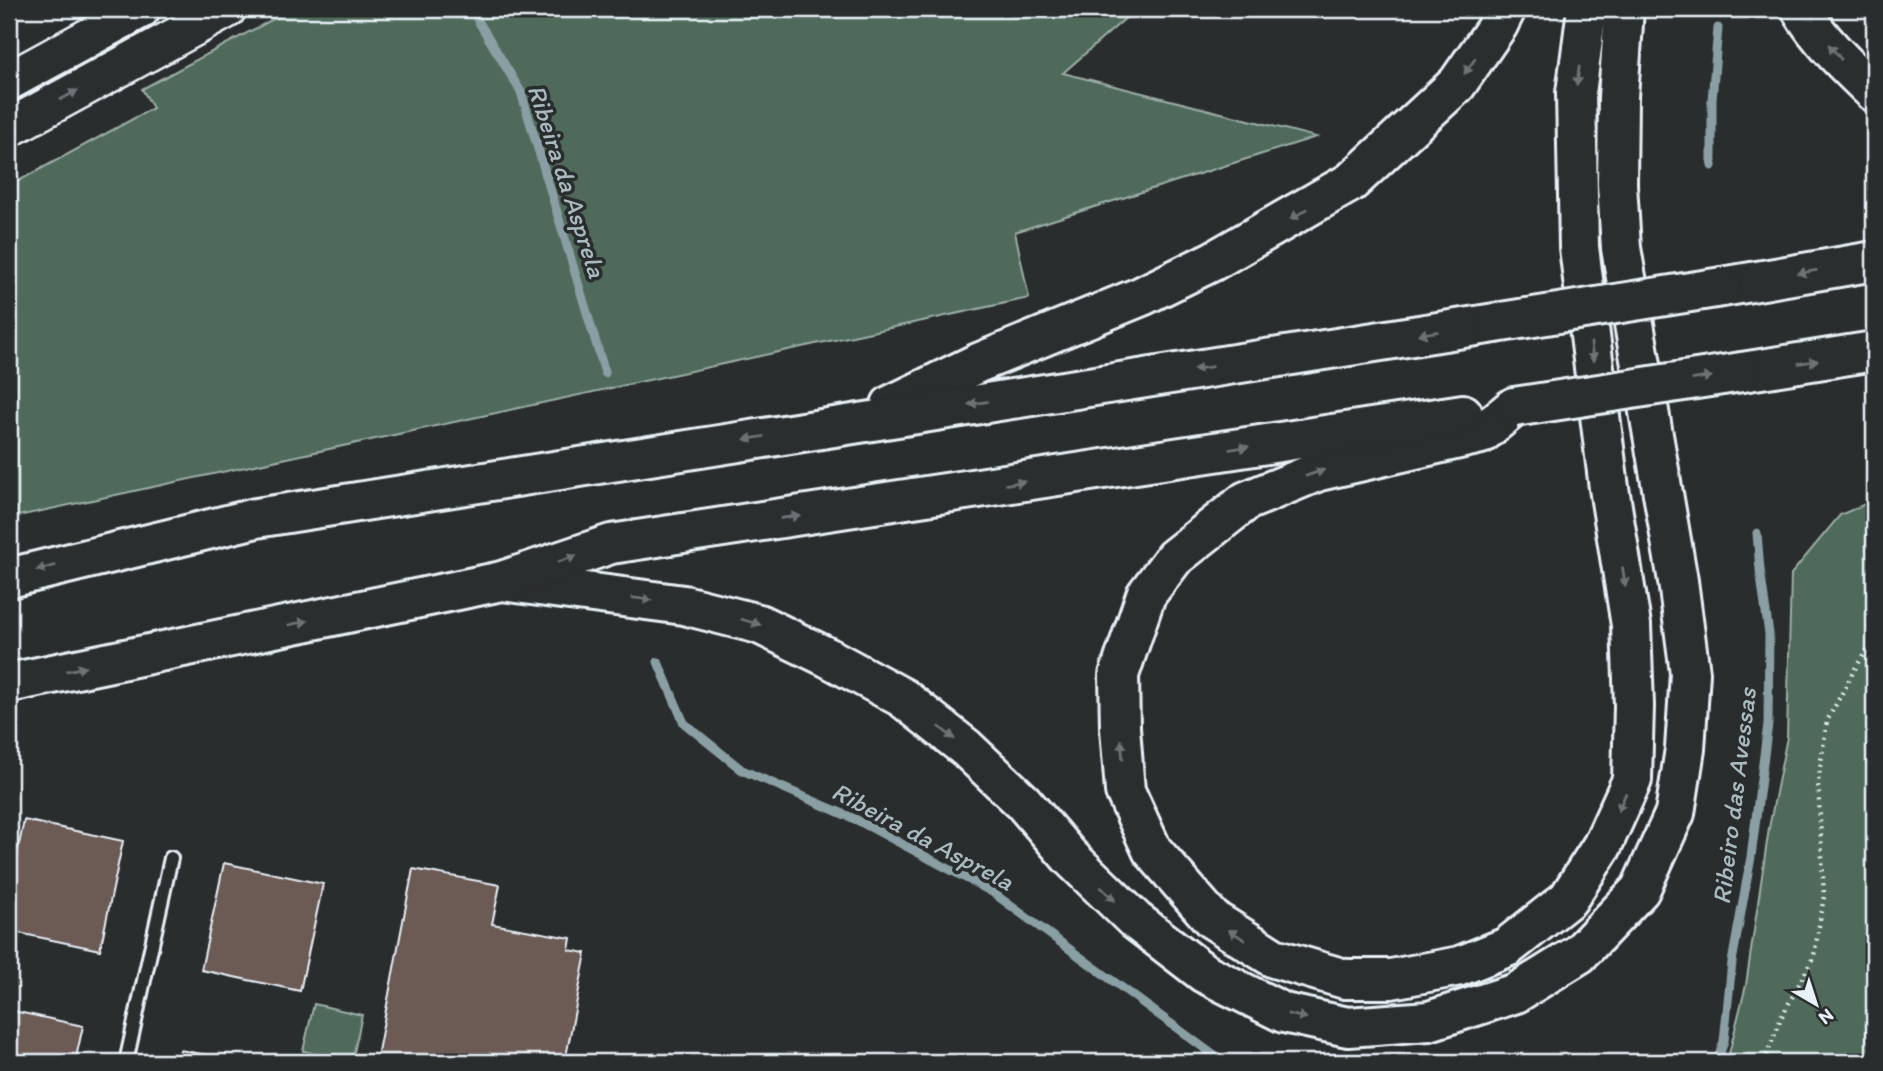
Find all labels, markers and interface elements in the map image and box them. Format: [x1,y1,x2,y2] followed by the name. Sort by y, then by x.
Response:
[1828,44,1843,61] one-way arrow
[1463,57,1477,75] one-way arrow
[1573,66,1584,88] one-way arrow
[521,80,614,282] water label: Ribeira da Asprela
[59,89,78,101] one-way arrow
[1289,207,1308,220] one-way arrow
[1796,267,1818,278] one-way arrow
[1417,328,1439,339] one-way arrow
[1587,341,1598,363] one-way arrow
[1797,356,1819,367] one-way arrow
[1192,363,1214,374] one-way arrow
[1691,372,1713,383] one-way arrow
[967,398,989,409] one-way arrow
[742,433,764,444] one-way arrow
[1229,443,1251,454] one-way arrow
[1305,467,1326,478] one-way arrow
[1004,477,1026,488] one-way arrow
[779,511,801,522] one-way arrow
[556,553,577,564] one-way arrow
[35,563,57,574] one-way arrow
[1618,566,1629,588] one-way arrow
[632,594,654,605] one-way arrow
[287,617,309,628] one-way arrow
[740,617,761,627] one-way arrow
[65,664,87,675] one-way arrow
[1705,685,1763,906] water label: Ribeiro das Avessas
[938,726,956,741] one-way arrow
[1116,738,1127,760] one-way arrow
[826,775,1020,898] water label: Ribeira da Asprela
[1616,792,1628,812] one-way arrow
[1099,885,1116,901] one-way arrow
[1227,928,1247,941] one-way arrow
[1782,970,1852,1040] north arrow
[1814,1004,1839,1030] text: N
[1286,1011,1308,1022] one-way arrow

